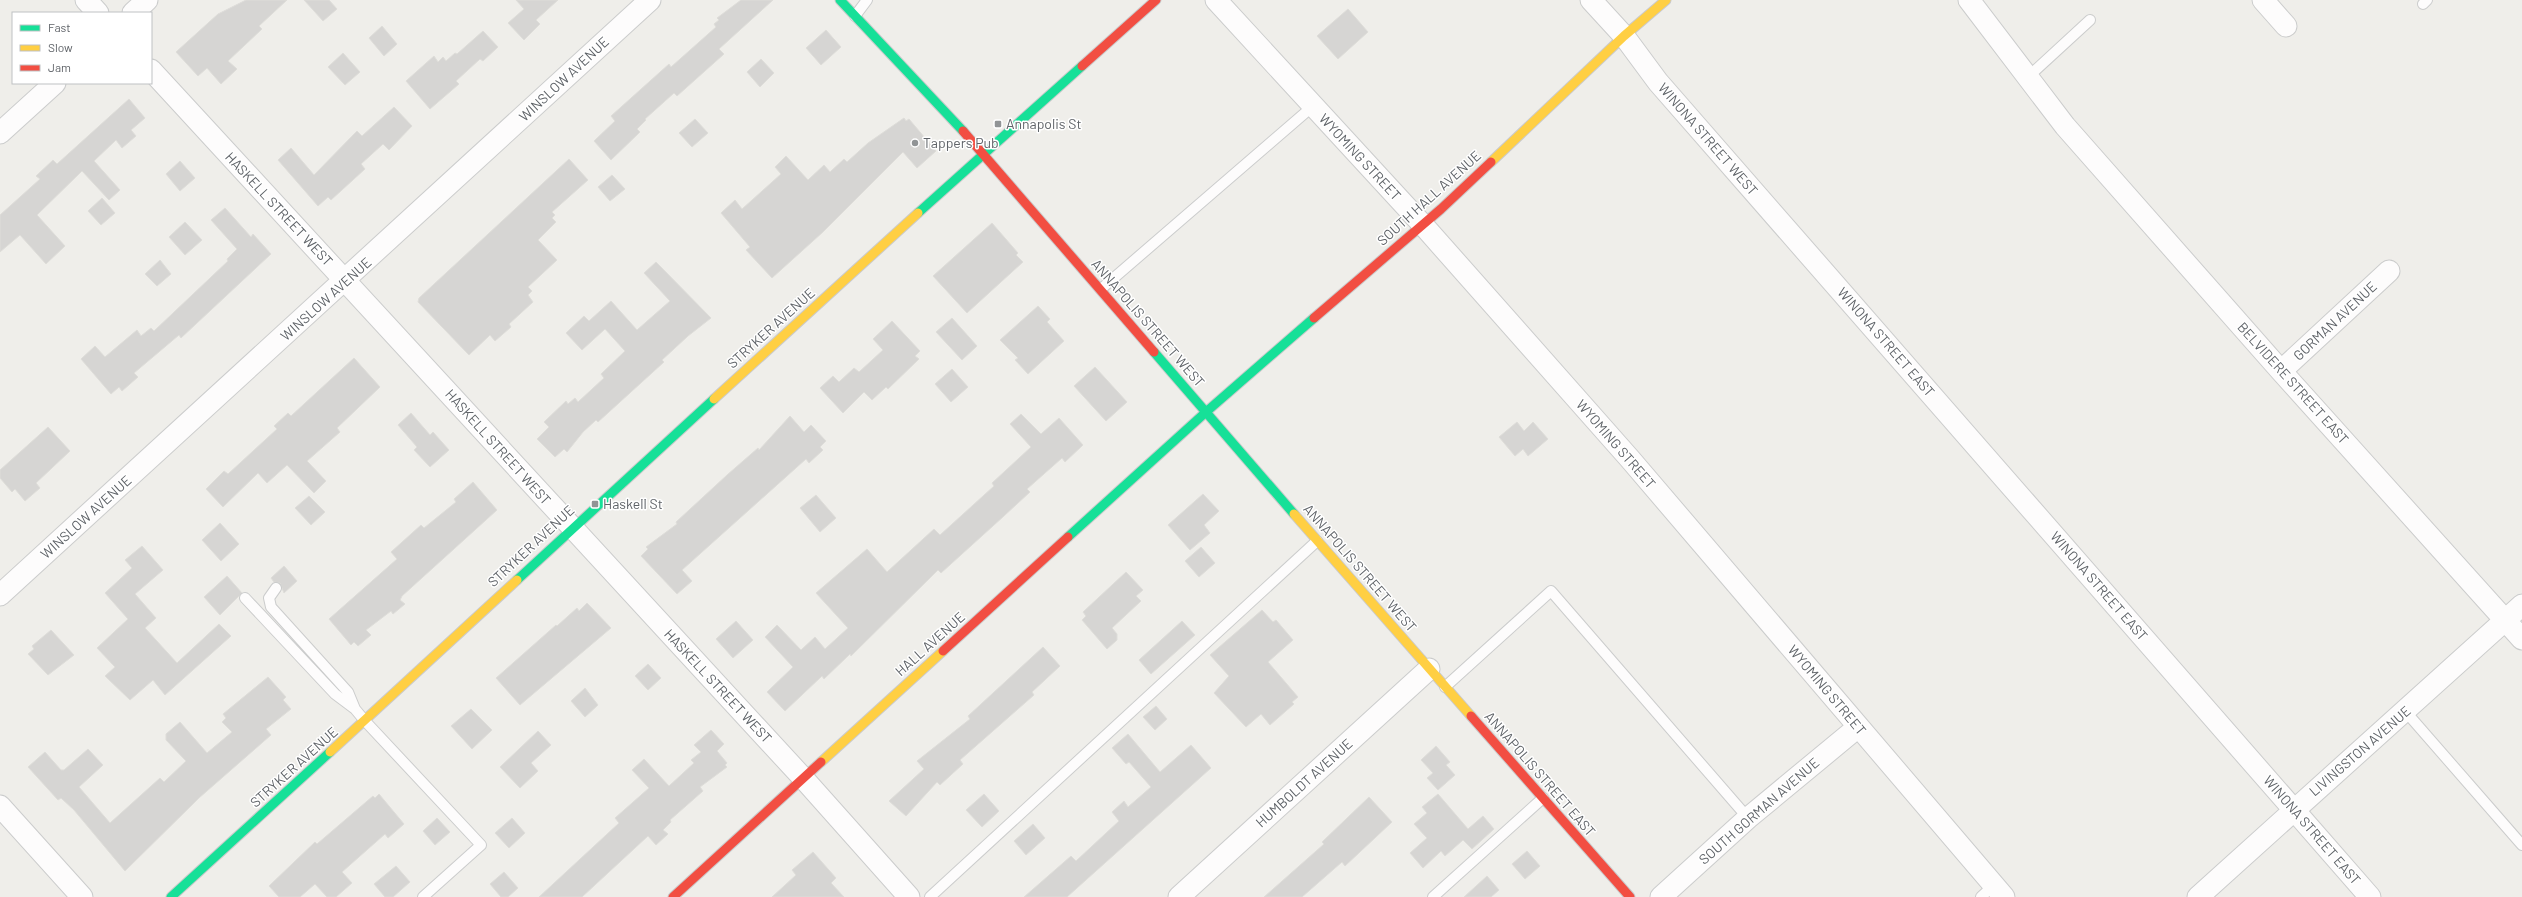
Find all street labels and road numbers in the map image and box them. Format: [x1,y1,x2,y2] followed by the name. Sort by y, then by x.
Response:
[515,33,612,125] street label: WINSLOW AVENUE
[1655,79,1762,198] street label: WINONA STREET WEST
[1316,110,1405,204] street label: WYOMING STREET
[1373,147,1484,249] street label: SOUTH HALL AVENUE
[222,148,337,269] street label: HASKELL STREET WEST
[277,253,375,344] street label: WINSLOW AVENUE
[1088,255,1209,390] street label: ANNAPOLIS STREET WEST
[2289,278,2380,364] street label: GORMAN AVENUE
[723,284,818,371] street label: STRYKER AVENUE
[1834,284,1939,400] street label: WINONA STREET EAST
[2234,318,2353,447] street label: BELVIDERE STREET EAST
[442,385,555,508] street label: HASKELL STREET WEST
[1573,396,1660,492] street label: WYOMING STREET
[37,471,135,562] street label: WINSLOW AVENUE
[1300,500,1421,635] street label: ANNAPOLIS STREET WEST
[484,501,577,590] street label: STRYKER AVENUE
[2047,528,2152,644] street label: WINONA STREET EAST
[891,608,968,679] street label: HALL AVENUE
[661,625,776,746] street label: HASKELL STREET WEST
[1785,641,1870,738] street label: WYOMING STREET
[2305,702,2414,799] street label: LIVINGSTON AVENUE
[1482,708,1599,840] street label: ANNAPOLIS STREET EAST
[246,723,341,810] street label: STRYKER AVENUE
[1252,735,1356,831] street label: HUMBOLDT AVENUE
[1695,754,1822,868] street label: SOUTH GORMAN AVENUE
[2260,772,2365,888] street label: WINONA STREET EAST

